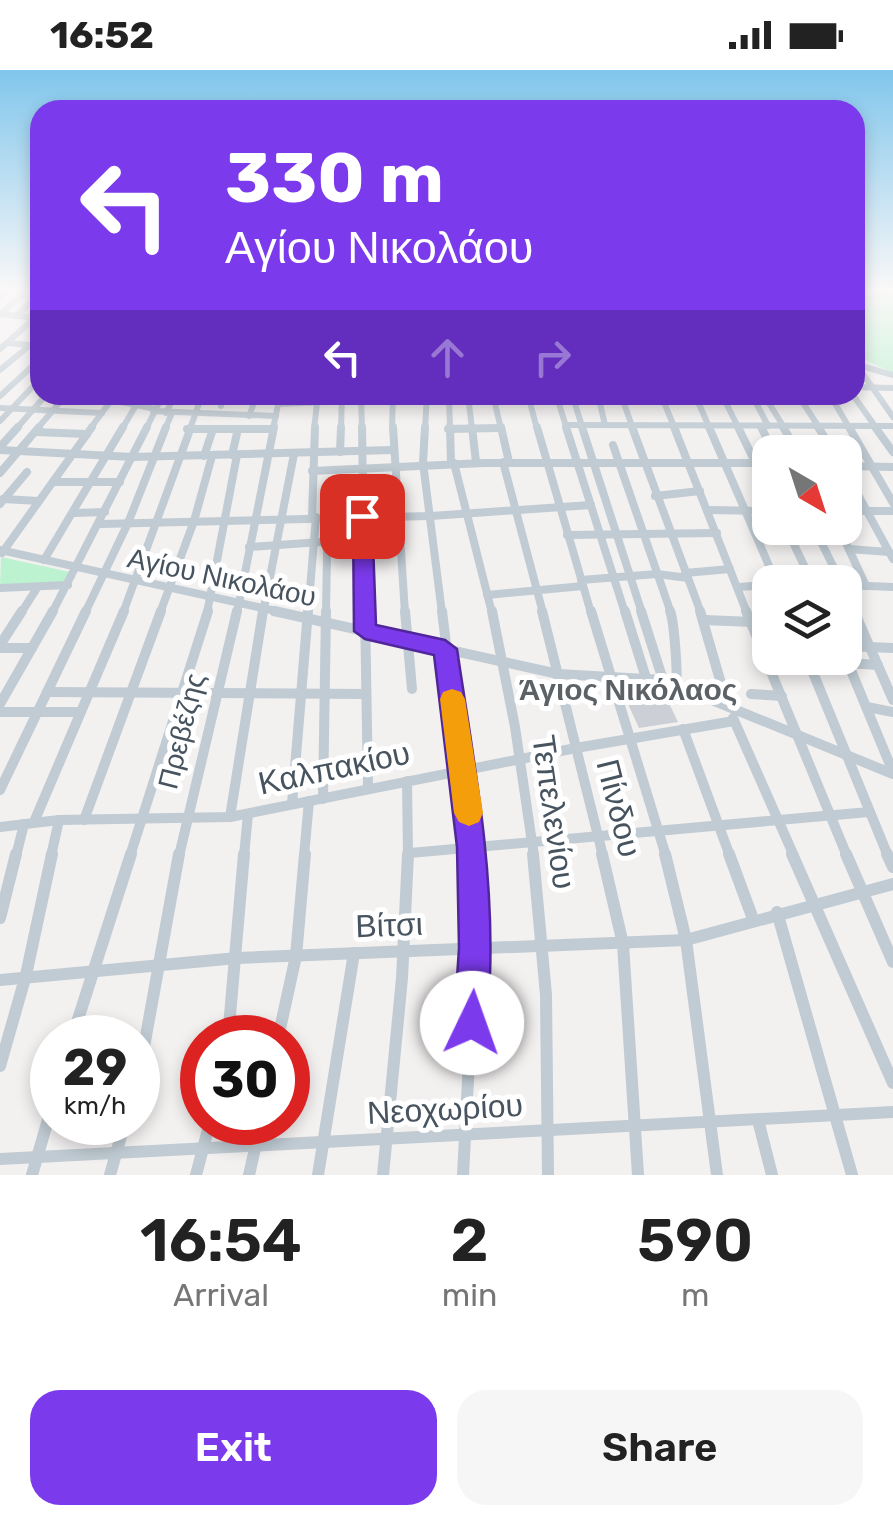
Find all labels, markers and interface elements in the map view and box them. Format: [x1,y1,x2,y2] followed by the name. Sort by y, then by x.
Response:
[50,12,154,58] text: 16:52
[225,137,444,220] text: 330 m
[60,140,190,270] icon: left
[225,221,533,274] text: Αγίου Νικολάου
[315,330,370,385] icon: left
[420,330,475,385] icon: ahead
[525,330,580,385] icon: right
[752,435,862,545] north arrow
[752,435,862,675] map controls
[320,474,405,559] pin
[335,489,390,544] icon: arrive
[125,541,319,614] street label: Αγίου Νικολάου
[752,565,862,675] button: layers
[151,670,212,792] street label: Πρεβέζης
[519,672,737,708] district label: Άγιος Νικόλαος
[524,732,584,892] street label: Τεπελενίου
[255,733,413,803] street label: Καλπακίου
[589,755,649,861] street label: Πίνδου
[355,905,423,945] street label: Βίτσι
[420,971,524,1075] position arrow
[180,1015,310,1145] speed limit sign: 30
[63,1038,127,1098] text: 29
[366,1086,524,1132] street label: Νεοχωρίου
[64,1091,126,1120] text: km/h
[140,1205,302,1276] text: 16:54
[451,1205,489,1276] text: 2
[637,1205,753,1276] text: 590
[173,1276,269,1314] text: Arrival
[442,1276,497,1314] text: min
[681,1276,709,1314] text: m
[30,1390,437,1505] button: Exit
[457,1390,863,1505] button: Share

